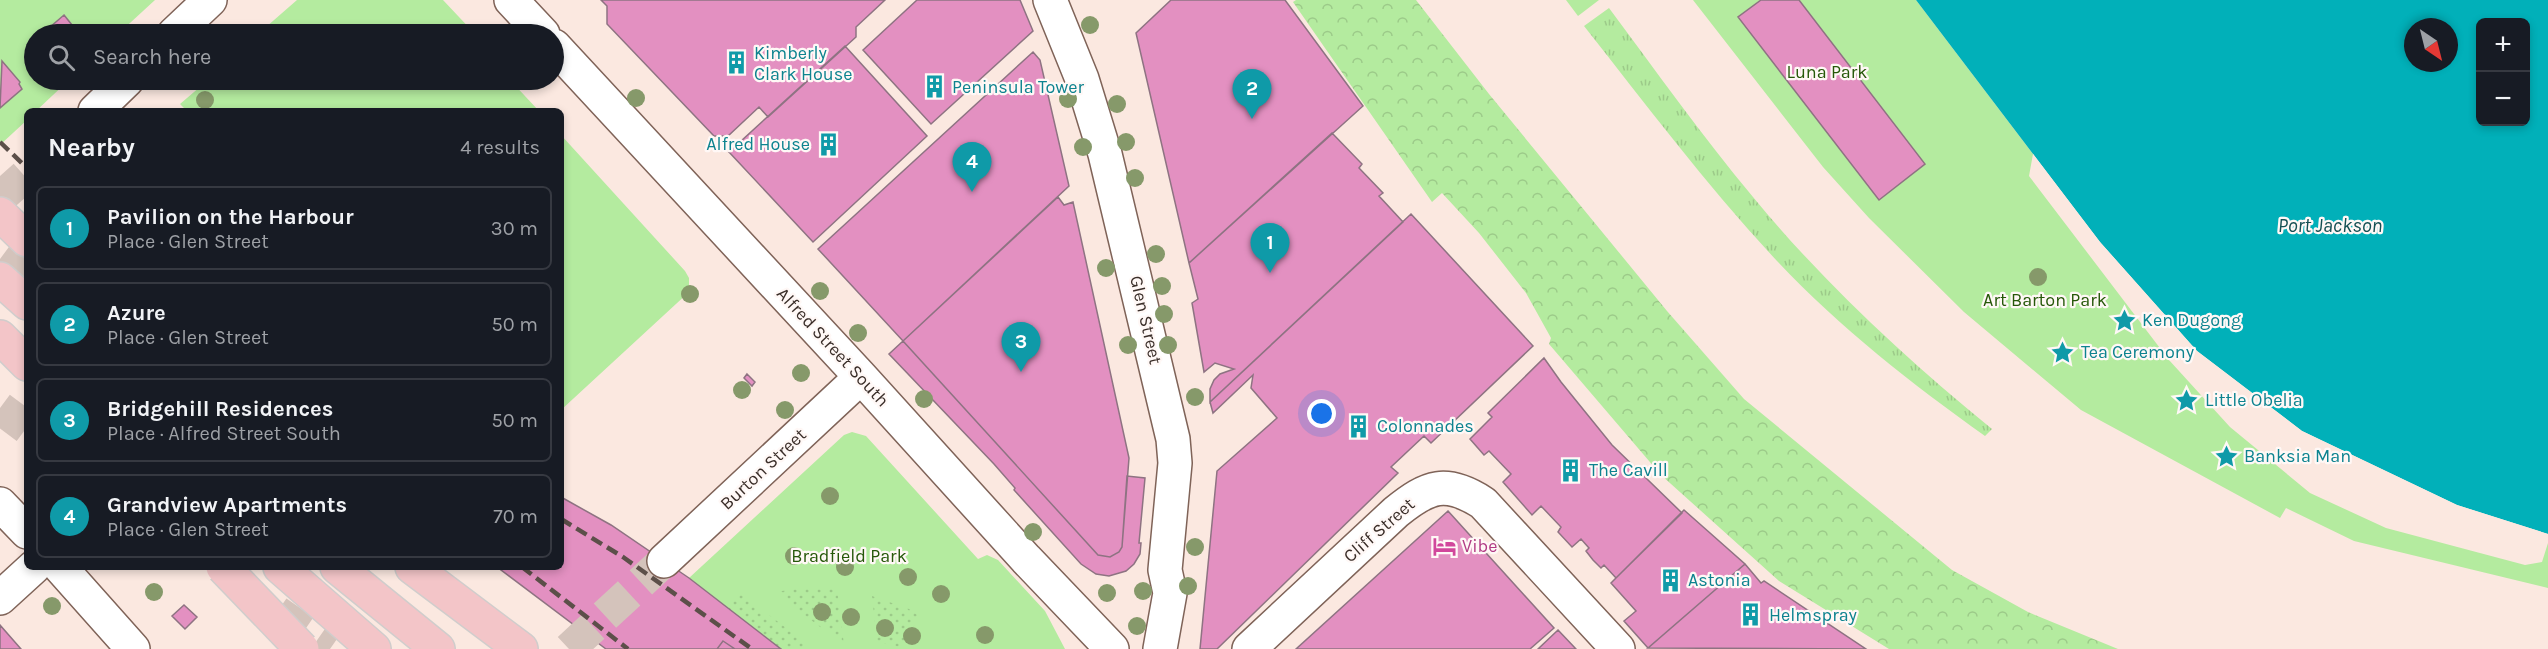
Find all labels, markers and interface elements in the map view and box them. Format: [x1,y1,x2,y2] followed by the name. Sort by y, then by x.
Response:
[2404,18,2458,72] north arrow
[2476,18,2530,126] map controls
[2476,18,2530,72] button: +
[24,24,564,90] search box
[45,41,78,74] icon: search
[754,42,852,85] place label: Kimberly Clark House
[93,44,211,70] text: Search here
[723,50,749,76] building icon: Kimberly Clark House
[1787,61,1867,83] park label: Luna Park
[1232,70,1272,119] pin: 2
[2476,72,2530,126] button: −
[921,74,947,100] building icon: Peninsula Tower
[952,76,1085,98] place label: Peninsula Tower
[815,131,841,157] building icon: Alfred House
[48,132,135,163] text: Nearby
[706,133,810,155] place label: Alfred House
[460,136,540,159] text: 4 results
[952,142,992,192] pin: 4
[107,204,354,230] text: Pavilion on the Harbour
[2278,214,2382,237] water label: Port Jackson
[66,217,73,240] text: 1
[491,217,538,240] text: 30 m
[1250,224,1290,273] pin: 1
[107,230,269,253] text: Place · Glen Street
[1125,273,1167,367] street label: Glen Street
[772,283,894,411] street label: Alfred Street South
[1983,289,2107,311] park label: Art Barton Park
[107,300,166,326] text: Azure
[2111,307,2137,333] place icon: Ken Dugong
[2142,309,2241,331] place label: Ken Dugong
[63,313,76,336] text: 2
[491,313,538,336] text: 50 m
[1002,322,1040,372] pin: 3
[107,326,269,349] text: Place · Glen Street
[2050,339,2076,365] place icon: Tea Ceremony
[2081,341,2195,363] place label: Tea Ceremony
[2174,387,2200,413] place icon: Little Obelia
[2205,389,2303,411] place label: Little Obelia
[107,396,333,422] text: Bridgehill Residences
[1307,399,1336,428] your location
[63,409,76,432] text: 3
[491,409,538,432] text: 50 m
[1346,413,1372,439] building icon: Colonnades
[1377,415,1474,437] place label: Colonnades
[107,422,341,445] text: Place · Alfred Street South
[715,423,811,514] street label: Burton Street
[2213,443,2239,469] place icon: Banksia Man
[2244,445,2351,467] place label: Banksia Man
[1558,457,1584,483] building icon: The Cavill
[1589,459,1668,481] place label: The Cavill
[107,492,347,518] text: Grandview Apartments
[1339,493,1419,567] street label: Cliff Street
[64,505,75,528] text: 4
[493,505,538,528] text: 70 m
[107,518,269,541] text: Place · Glen Street
[1431,533,1457,559] hotel icon: Vibe
[1462,535,1497,557] place label: Vibe
[791,545,907,567] park label: Bradfield Park
[1657,567,1683,593] building icon: Astonia
[1688,569,1751,591] place label: Astonia
[1738,602,1764,628] building icon: Helmspray
[1769,604,1858,626] place label: Helmspray

